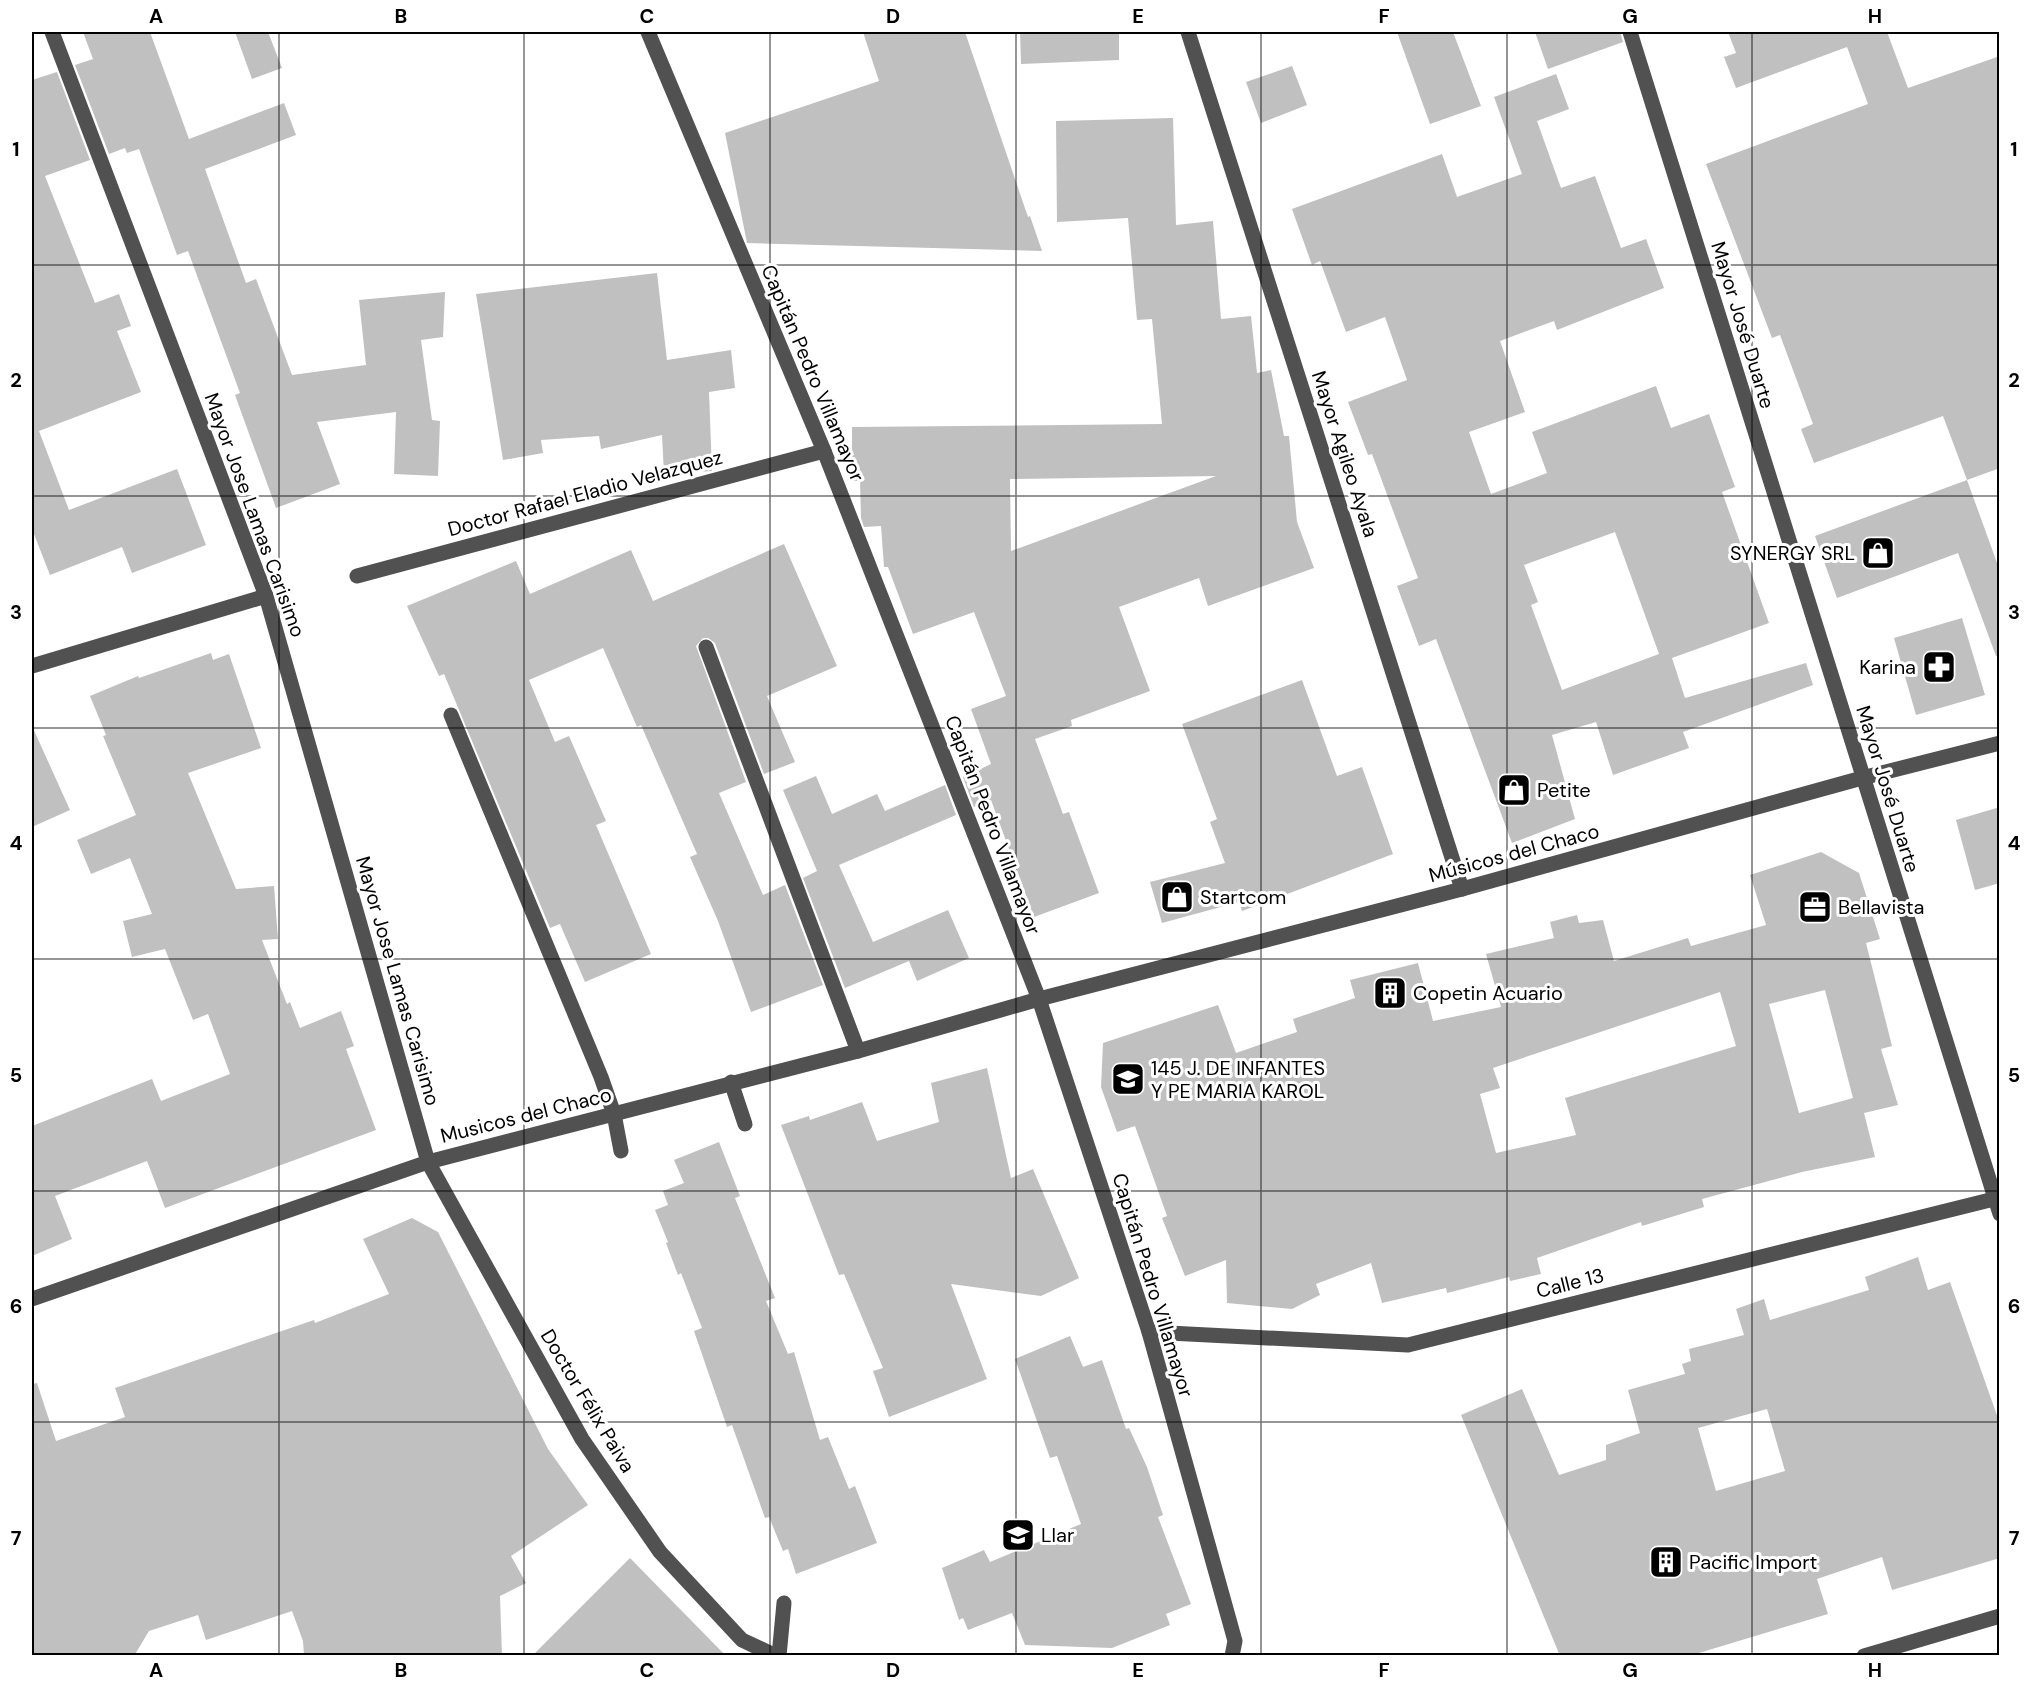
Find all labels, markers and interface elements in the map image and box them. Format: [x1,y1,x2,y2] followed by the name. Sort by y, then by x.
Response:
[149,3,163,29] text: A
[395,3,407,29] text: B
[640,3,654,29] text: C
[886,3,900,29] text: D
[1132,3,1144,29] text: E
[1378,3,1390,29] text: F
[1622,3,1638,29] text: G
[1868,3,1882,29] text: H
[12,136,20,162] text: 1
[2010,136,2018,162] text: 1
[1705,238,1781,412] street label: Mayor José Duarte
[756,261,870,485] street label: Capitán Pedro Villamayor
[10,367,22,393] text: 2
[2008,367,2020,393] text: 2
[1306,368,1384,540] street label: Mayor Agileo Ayala
[199,389,311,641] street label: Mayor Jose Lamas Carisimo
[445,444,725,542] street label: Doctor Rafael Eladio Velazquez
[1860,535,1896,571] shop icon: SYNERGY SRL
[1730,540,1855,566] place label: SYNERGY SRL
[10,599,22,625] text: 3
[2008,599,2020,625] text: 3
[1921,649,1957,685] pharmacy icon: Karina
[1859,654,1916,680] place label: Karina
[1850,702,1926,876] street label: Mayor José Duarte
[939,712,1047,938] street label: Capitán Pedro Villamayor
[1496,772,1532,808] shop icon: Petite
[1537,777,1591,803] place label: Petite
[1426,818,1602,888] street label: Músicos del Chaco
[10,830,23,856] text: 4
[2008,830,2021,856] text: 4
[350,853,446,1109] street label: Mayor Jose Lamas Carisimo
[1159,879,1195,915] shop icon: Startcom
[1200,884,1286,910] place label: Startcom
[1797,889,1833,925] office icon: Bellavista
[1838,894,1925,920] place label: Bellavista
[1372,975,1408,1011] building icon: Copetin Acuario
[1413,980,1563,1006] place label: Copetin Acuario
[1151,1055,1325,1104] place label: 145 J. DE INFANTES Y PE MARIA KAROL
[1110,1061,1146,1097] school or university icon: 145 J. DE INFANTES Y PE MARIA KAROL
[10,1062,22,1088] text: 5
[2008,1062,2020,1088] text: 5
[438,1081,614,1149] street label: Musicos del Chaco
[1107,1170,1199,1400] street label: Capitán Pedro Villamayor
[1533,1262,1607,1304] street label: Calle 13
[10,1293,22,1319] text: 6
[2008,1293,2020,1319] text: 6
[535,1325,641,1477] street label: Doctor Félix Paiva
[1000,1517,1036,1553] school or university icon: Llar
[1041,1522,1074,1548] place label: Llar
[11,1525,22,1551] text: 7
[2009,1525,2020,1551] text: 7
[1648,1544,1684,1580] building icon: Pacific Import
[1689,1549,1818,1575] place label: Pacific Import
[149,1657,163,1683] text: A
[395,1657,407,1683] text: B
[640,1657,654,1683] text: C
[886,1657,900,1683] text: D
[1132,1657,1144,1683] text: E
[1378,1657,1390,1683] text: F
[1622,1657,1638,1683] text: G
[1868,1657,1882,1683] text: H

